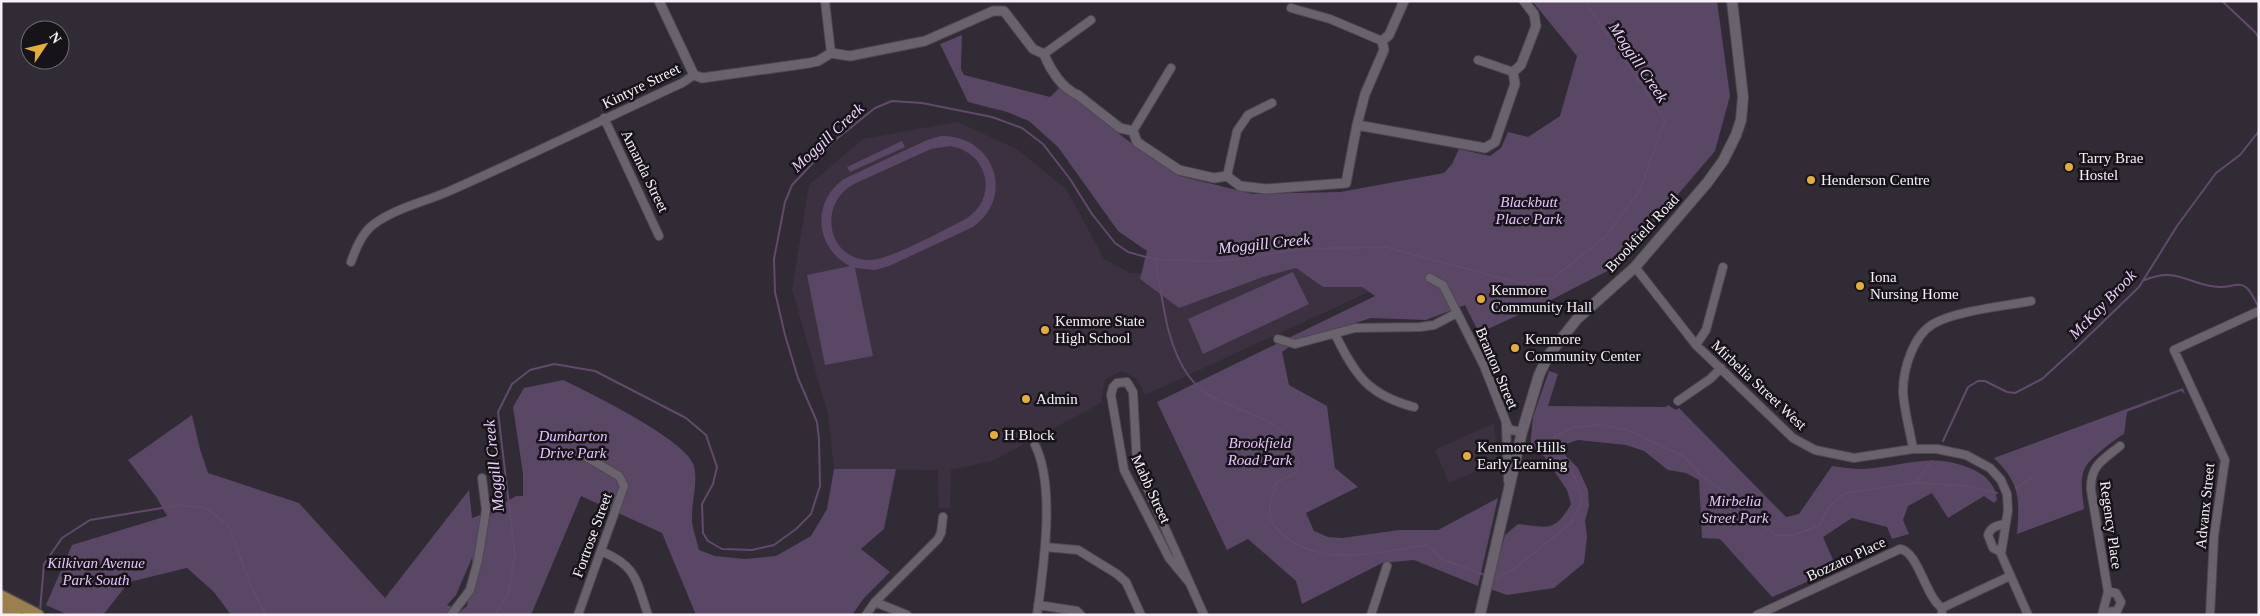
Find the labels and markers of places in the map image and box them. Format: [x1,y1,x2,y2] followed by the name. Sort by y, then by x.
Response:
[2079,150,2144,183] place label: Tarry Brae Hostel
[2063,161,2075,173] marker: Tarry Brae Hostel
[1821,172,1930,188] place label: Henderson Centre
[1805,174,1817,186] marker: Henderson Centre
[1870,269,1959,302] place label: Iona Nursing Home
[1854,280,1866,292] marker: Iona Nursing Home
[1491,282,1592,315] place label: Kenmore Community Hall
[1475,293,1487,305] marker: Kenmore Community Hall
[1055,313,1145,346] place label: Kenmore State High School
[1039,324,1051,336] marker: Kenmore State High School
[1525,331,1640,364] place label: Kenmore Community Center
[1509,342,1521,354] marker: Kenmore Community Center
[1036,391,1078,407] place label: Admin
[1020,393,1032,405] marker: Admin
[1004,427,1055,443] place label: H Block
[988,429,1000,441] marker: H Block
[1477,439,1568,472] place label: Kenmore Hills Early Learning
[1461,450,1473,462] marker: Kenmore Hills Early Learning

